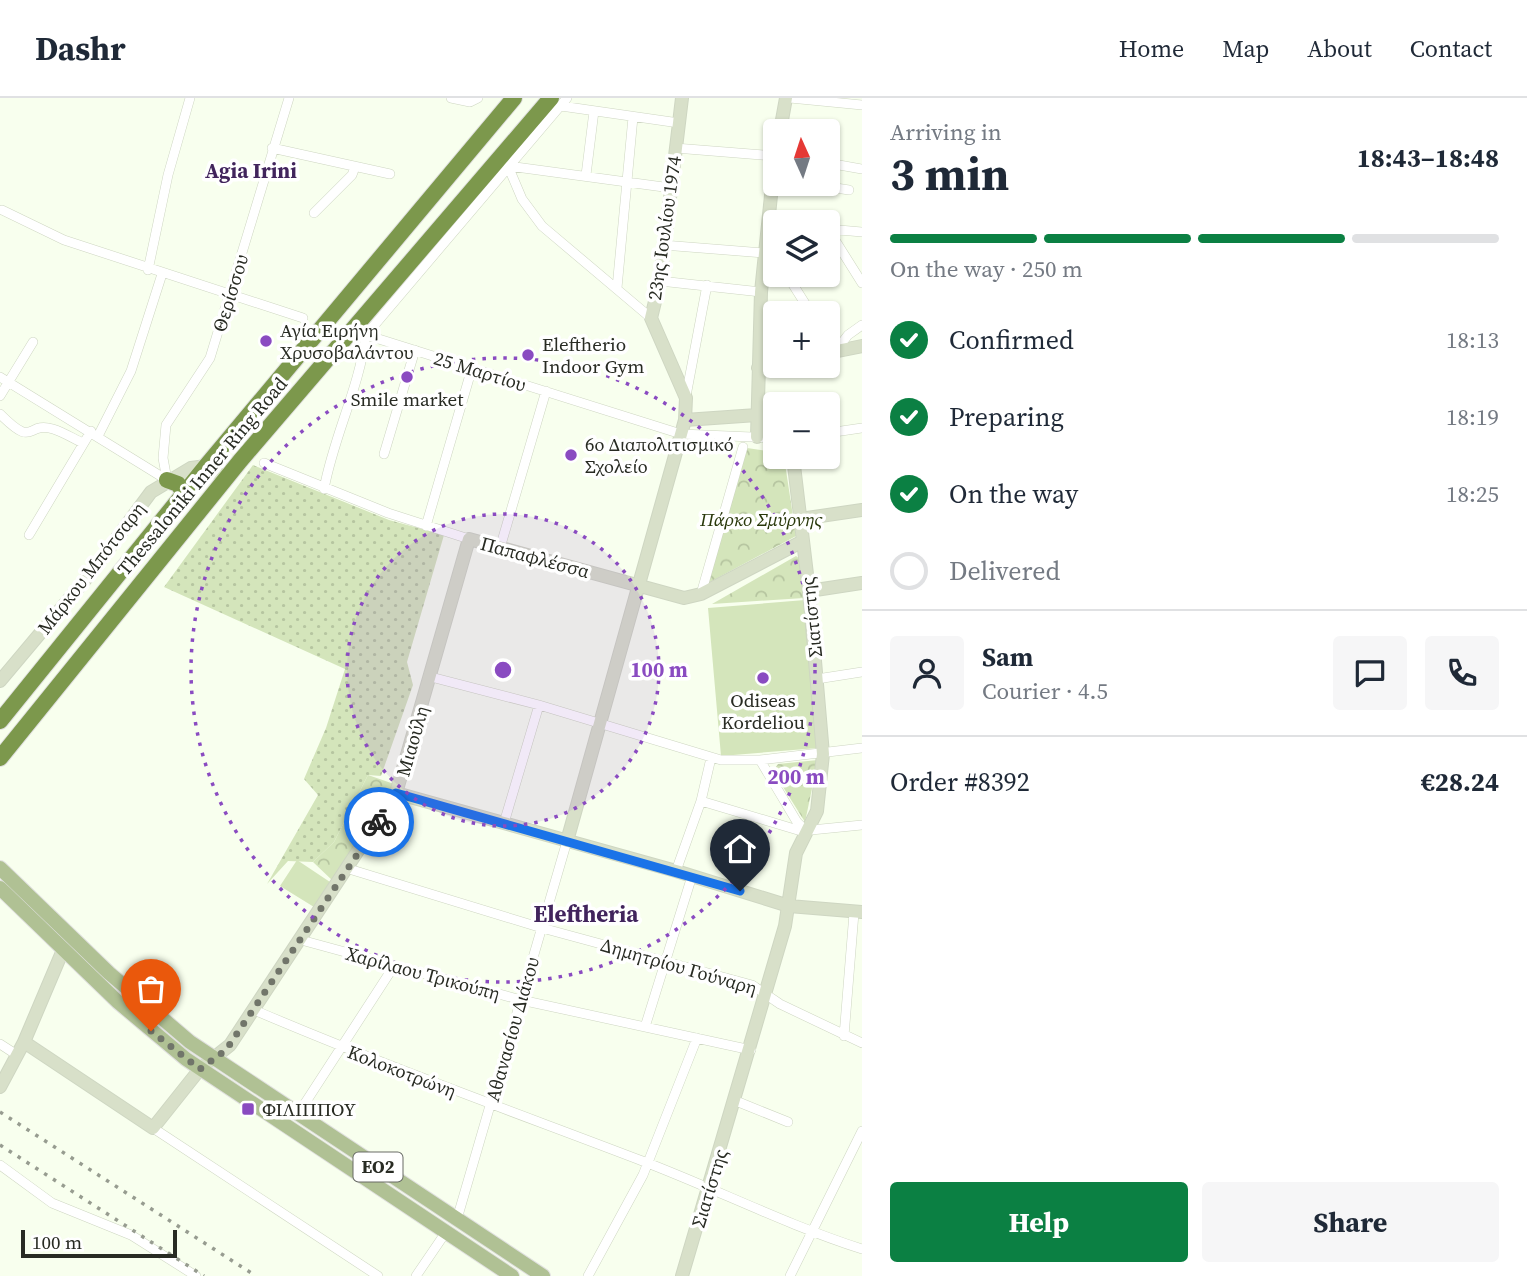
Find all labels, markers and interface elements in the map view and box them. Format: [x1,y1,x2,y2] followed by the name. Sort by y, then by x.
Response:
[35,26,125,71] text: Dashr
[1119,32,1184,65] text: Home
[1222,32,1269,65] text: Map
[1307,32,1372,65] text: About
[1410,32,1492,65] text: Contact
[890,116,1002,148] text: Arriving in
[763,119,840,196] north arrow
[763,119,840,469] map controls
[1357,140,1499,176] text: 18:43–18:48
[890,142,1009,205] text: 3 min
[641,154,687,302] street label: 23ης Ιουλίου 1974
[205,156,297,185] district label: Agia Irini
[763,210,840,287] button: layers
[206,251,254,335] street label: Θερίσσου
[890,253,1083,285] text: On the way · 250 m
[763,301,840,378] button: +
[280,317,414,365] place label: Αγία Ειρήνη Χρυσοβαλάντου
[890,321,928,359] icon: check
[949,322,1074,358] text: Confirmed
[1446,324,1499,356] text: 18:13
[542,331,644,379] place label: Eleftherio Indoor Gym
[258,333,274,349] marker: Αγία Ειρήνη Χρυσοβαλάντου
[431,345,529,397] street label: 25 Μαρτίου
[520,347,536,363] marker: Eleftherio Indoor Gym
[399,369,415,385] marker: Smile market
[111,371,293,581] street label: Thessaloniki Inner Ring Road
[351,386,464,412] place label: Smile market
[763,392,840,469] button: −
[890,398,928,436] icon: check
[949,399,1064,435] text: Preparing
[1446,401,1499,433] text: 18:19
[585,431,734,479] place label: 6ο Διαπολιτισμικό Σχολείο
[563,447,579,463] marker: 6ο Διαπολιτισμικό Σχολείο
[890,475,928,513] icon: check
[949,476,1078,512] text: On the way
[1446,478,1499,510] text: 18:25
[31,497,151,639] street label: Μάρκου Μπότσαρη
[699,506,823,532] park label: Πάρκο Σμύρνης
[478,530,593,584] street label: Παπαφλέσσα
[949,553,1060,589] text: Delivered
[794,575,828,659] street label: Σιατίστης
[890,636,964,710] button: person
[1333,636,1407,710] button: chat
[1425,636,1499,710] button: phone
[982,639,1033,675] text: Sam
[630,655,688,684] text: 100 m
[491,658,515,682] centre of rings
[755,670,771,686] marker: Odiseas Kordeliou
[982,675,1108,707] text: Courier · 4.5
[721,687,805,735] place label: Odiseas Kordeliou
[390,703,434,779] street label: Μιαούλη
[767,762,825,791] text: 200 m
[890,764,1030,800] text: Order #8392
[1421,764,1499,800] text: €28.24
[344,787,414,857] courier
[360,803,398,841] icon: bike
[710,819,770,891] pin
[721,830,759,868] icon: home
[533,898,639,930] district label: Eleftheria
[598,931,760,1001] street label: Δημητρίου Γούναρη
[343,940,503,1006] street label: Χαρίλαου Τρικούπη
[479,954,545,1104] street label: Αθανασίου Διάκου
[121,959,181,1031] pin
[132,970,170,1008] icon: bag
[344,1038,460,1104] street label: Κολοκοτρώνη
[262,1096,356,1122] place label: ΦΙΛΙΠΠΟΥ
[240,1101,256,1117] marker: ΦΙΛΙΠΠΟΥ
[685,1146,733,1230] street label: Σιατίστης
[354,1152,402,1182] road number: ΕΟ2
[890,1182,1188,1262] button: Help
[1202,1182,1499,1262] button: Share
[21,1227,177,1259] scale bar
[32,1229,82,1255] text: 100 m

